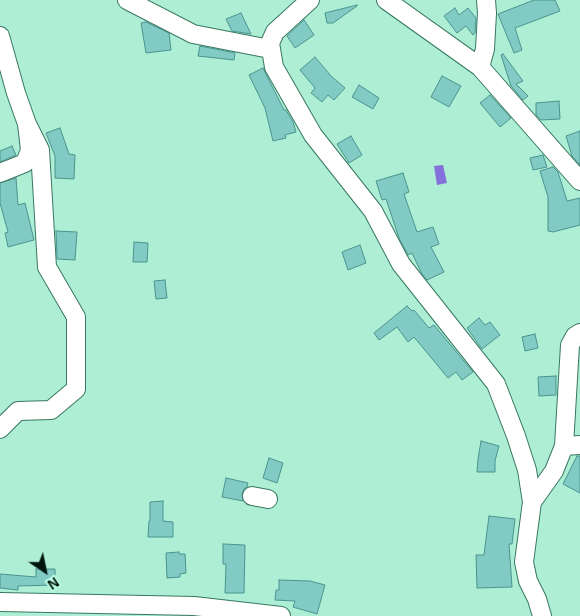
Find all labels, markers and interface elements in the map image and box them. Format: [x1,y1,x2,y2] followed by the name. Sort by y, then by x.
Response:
[20,546,70,596] north arrow
[45,574,62,593] text: N

